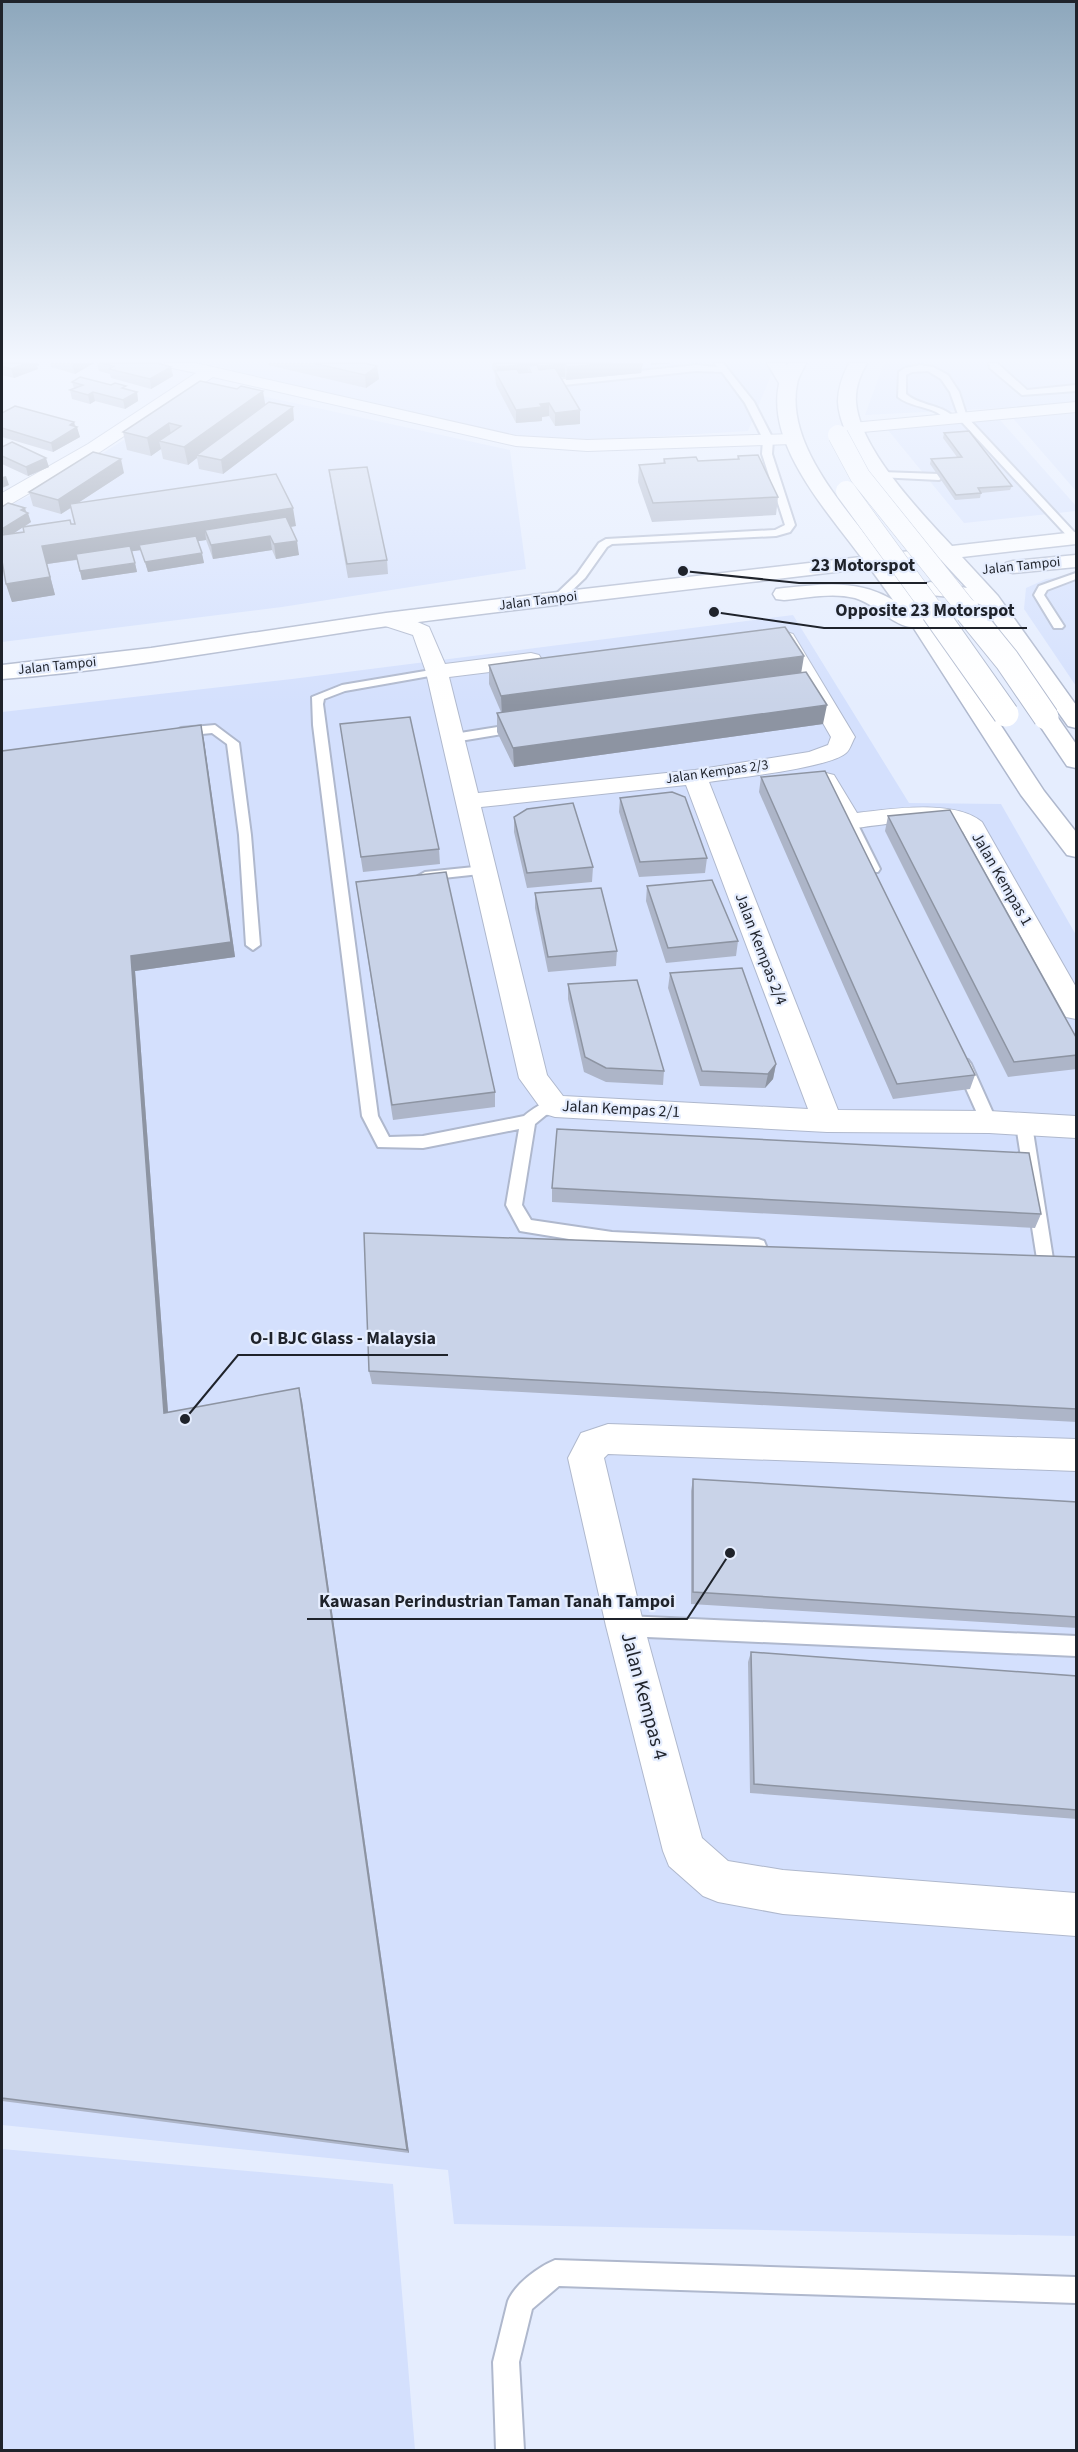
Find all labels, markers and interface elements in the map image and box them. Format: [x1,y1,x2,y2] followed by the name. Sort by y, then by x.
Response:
[799,547,927,583] callout: 23 Motorspot
[981,552,1061,580] street label: Jalan Tampoi
[811,553,915,578] text: 23 Motorspot
[498,586,578,616] street label: Jalan Tampoi
[824,592,1027,628] callout: Opposite 23 Motorspot
[835,598,1015,623] text: Opposite 23 Motorspot
[17,652,97,680] street label: Jalan Tampoi
[664,755,770,789] street label: Jalan Kempas 2/3
[966,828,1038,930] street label: Jalan Kempas 1
[730,890,792,1008] street label: Jalan Kempas 2/4
[561,1095,681,1123] street label: Jalan Kempas 2/1
[238,1319,448,1355] callout: O-I BJC Glass - Malaysia
[250,1326,436,1351] text: O-I BJC Glass - Malaysia
[307,1583,687,1619] callout: Kawasan Perindustrian Taman Tanah Tampoi
[319,1589,675,1614] text: Kawasan Perindustrian Taman Tanah Tampoi
[614,1629,674,1763] street label: Jalan Kempas 4

